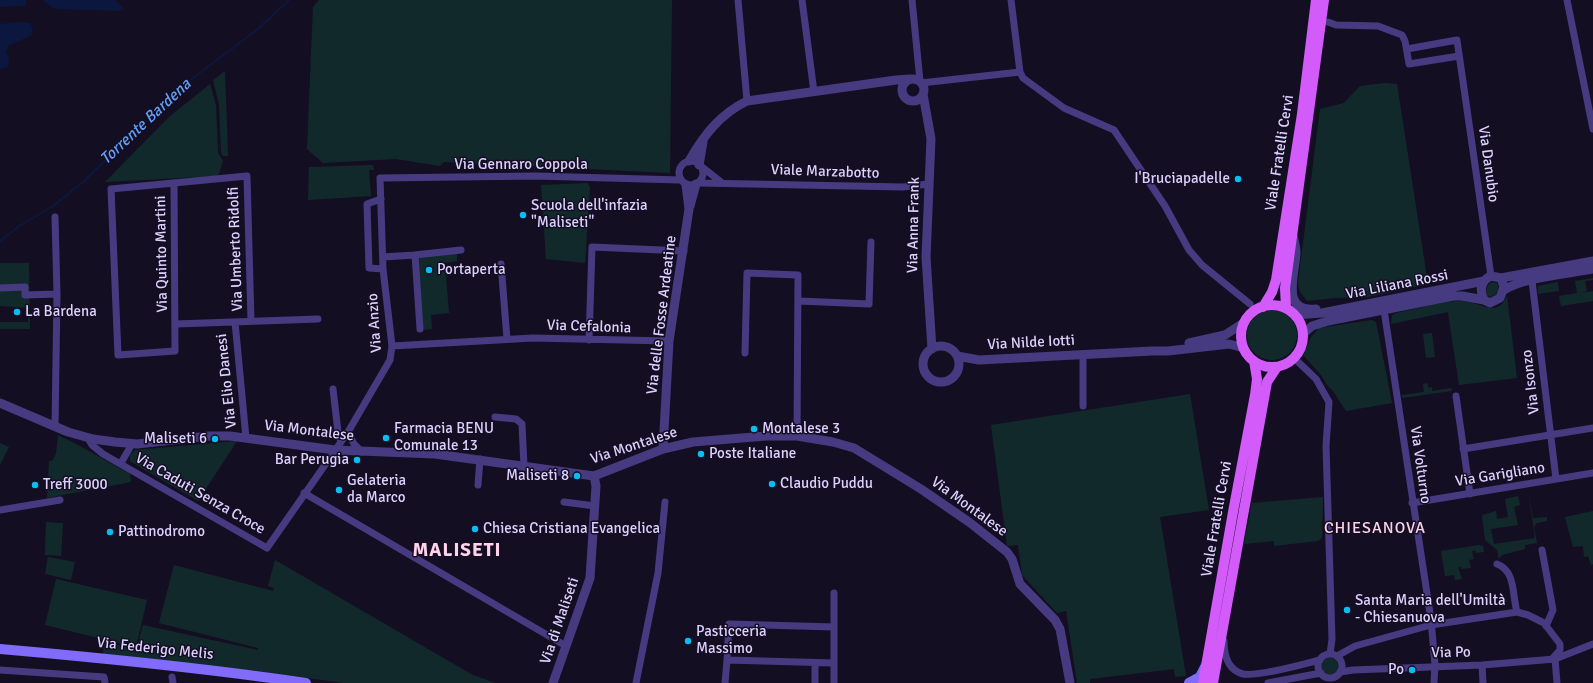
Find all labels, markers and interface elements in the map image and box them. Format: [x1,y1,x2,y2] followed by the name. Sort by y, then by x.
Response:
[97,75,195,169] water label: Torrente Bardena
[1262,94,1298,212] street label: Viale Fratelli Cervi
[1474,125,1502,203] street label: Via Danubio
[454,156,588,174] street label: Via Gennaro Coppola
[770,161,880,183] street label: Viale Marzabotto
[1134,170,1230,188] place label: I'Bruciapadelle
[1233,174,1243,184] marker: I'Bruciapadelle
[904,177,924,273] street label: Via Anna Frank
[225,186,247,312] street label: Via Umberto Ridolfi
[152,195,172,313] street label: Via Quinto Martini
[531,197,648,232] place label: Scuola dell'infazia "Maliseti"
[518,210,528,220] marker: Scuola dell'infazia "Maliseti"
[643,234,681,396] street label: Via delle Fosse Ardeatine
[437,261,506,279] place label: Portaperta
[424,265,434,275] marker: Portaperta
[1344,266,1450,304] street label: Via Liliana Rossi
[364,293,386,353] street label: Via Anzio
[25,303,97,321] place label: La Bardena
[12,307,22,317] marker: La Bardena
[546,317,632,337] street label: Via Cefalonia
[987,332,1075,354] street label: Via Nilde Iotti
[213,333,241,429] street label: Via Elio Danesi
[1518,349,1544,415] street label: Via Isonzo
[263,417,355,445] street label: Via Montalese
[394,420,494,455] place label: Farmacia BENU Comunale 13
[762,420,840,438] place label: Montalese 3
[588,423,680,469] street label: Via Montalese
[749,424,759,434] marker: Montalese 3
[1406,425,1434,505] street label: Via Volturno
[144,430,207,448] place label: Maliseti 6
[381,433,391,443] marker: Farmacia BENU Comunale 13
[210,434,220,444] marker: Maliseti 6
[709,445,796,463] place label: Poste Italiane
[132,449,268,539] street label: Via Caduti Senza Croce
[696,449,706,459] marker: Poste Italiane
[275,451,349,469] place label: Bar Perugia
[352,455,362,465] marker: Bar Perugia
[1454,459,1546,491] street label: Via Garigliano
[1198,460,1236,578] street label: Viale Fratelli Cervi
[506,467,569,485] place label: Maliseti 8
[572,471,582,481] marker: Maliseti 8
[347,472,406,507] place label: Gelateria da Marco
[927,473,1011,541] street label: Via Montalese
[780,475,873,493] place label: Claudio Puddu
[43,476,108,494] place label: Treff 3000
[767,479,777,489] marker: Claudio Puddu
[30,480,40,490] marker: Treff 3000
[334,485,344,495] marker: Gelateria da Marco
[1324,519,1426,539] district label: CHIESANOVA
[483,520,660,538] place label: Chiesa Cristiana Evangelica
[118,523,205,541] place label: Pattinodromo
[470,524,480,534] marker: Chiesa Cristiana Evangelica
[105,527,115,537] marker: Pattinodromo
[412,540,502,562] district label: MALISETI
[537,575,583,667] street label: Via di Maliseti
[1355,592,1506,627] place label: Santa Maria dell'Umiltà - Chiesanuova
[1342,605,1352,615] marker: Santa Maria dell'Umiltà - Chiesanuova
[696,623,767,658] place label: Pasticceria Massimo
[96,634,214,664] street label: Via Federigo Melis
[683,636,693,646] marker: Pasticceria Massimo
[1431,644,1471,662] street label: Via Po
[1388,661,1404,679] place label: Po
[1407,665,1417,675] marker: Po

